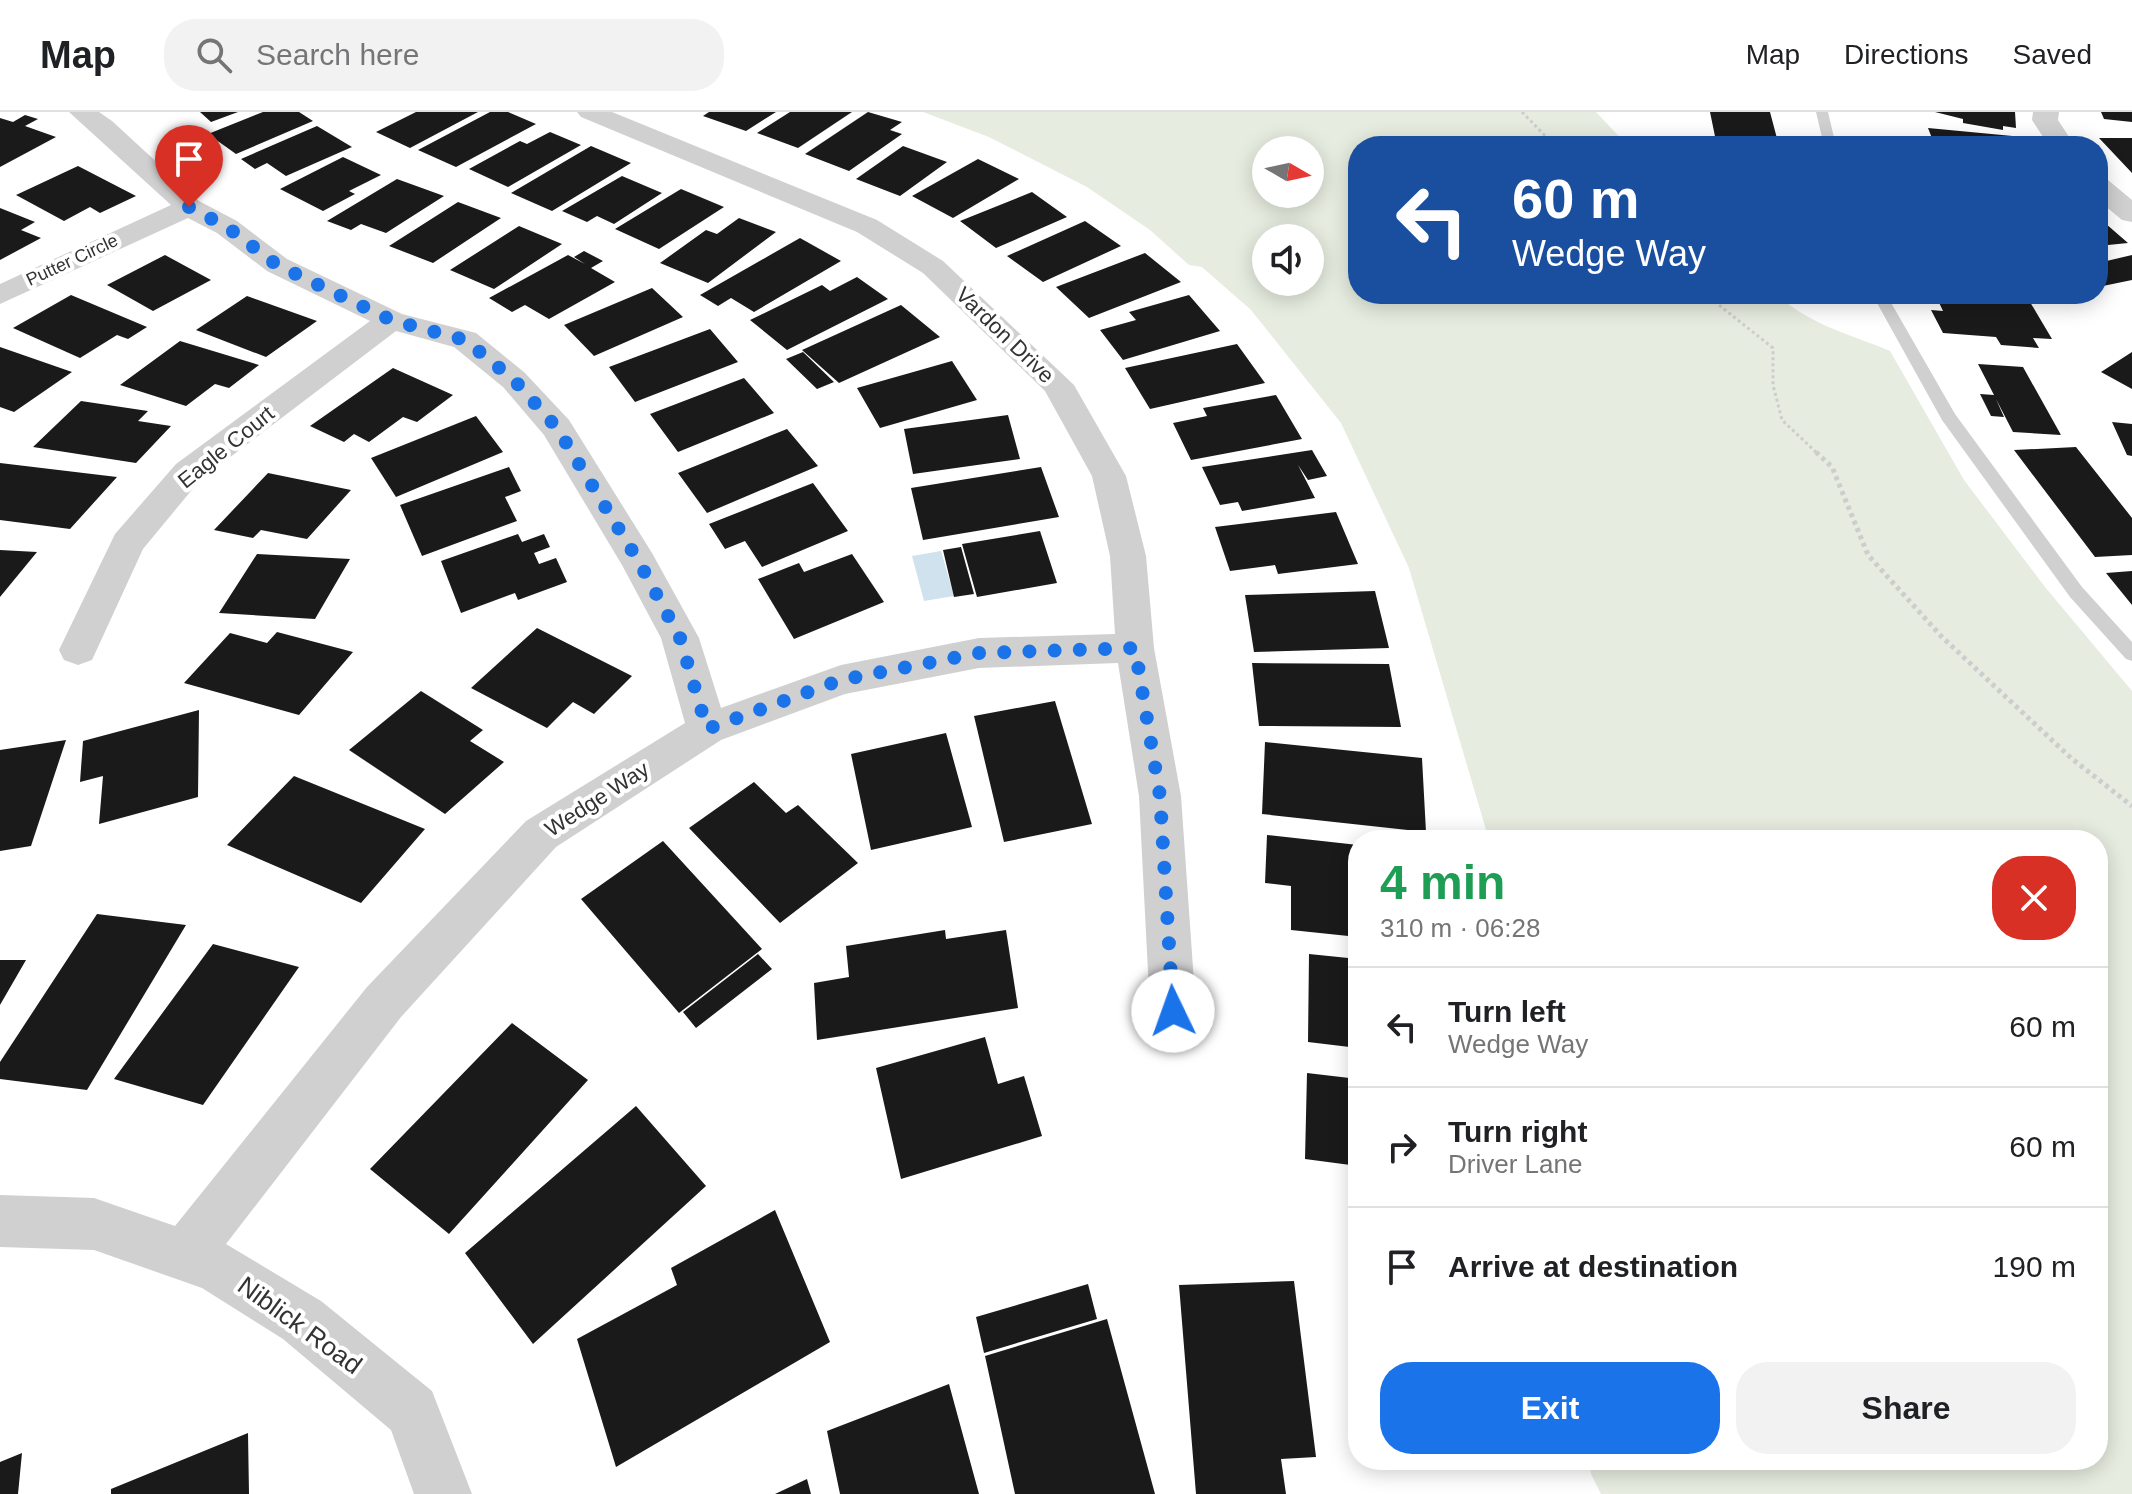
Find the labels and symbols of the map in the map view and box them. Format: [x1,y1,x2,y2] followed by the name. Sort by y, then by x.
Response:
[155,125,223,207] pin
[1252,136,1324,208] north arrow
[23,230,121,290] street label: Putter Circle
[951,282,1059,388] street label: Vardon Drive
[173,401,279,493] street label: Eagle Court
[540,756,654,842] street label: Wedge Way
[1131,969,1215,1053] position arrow
[232,1270,368,1380] street label: Niblick Road

